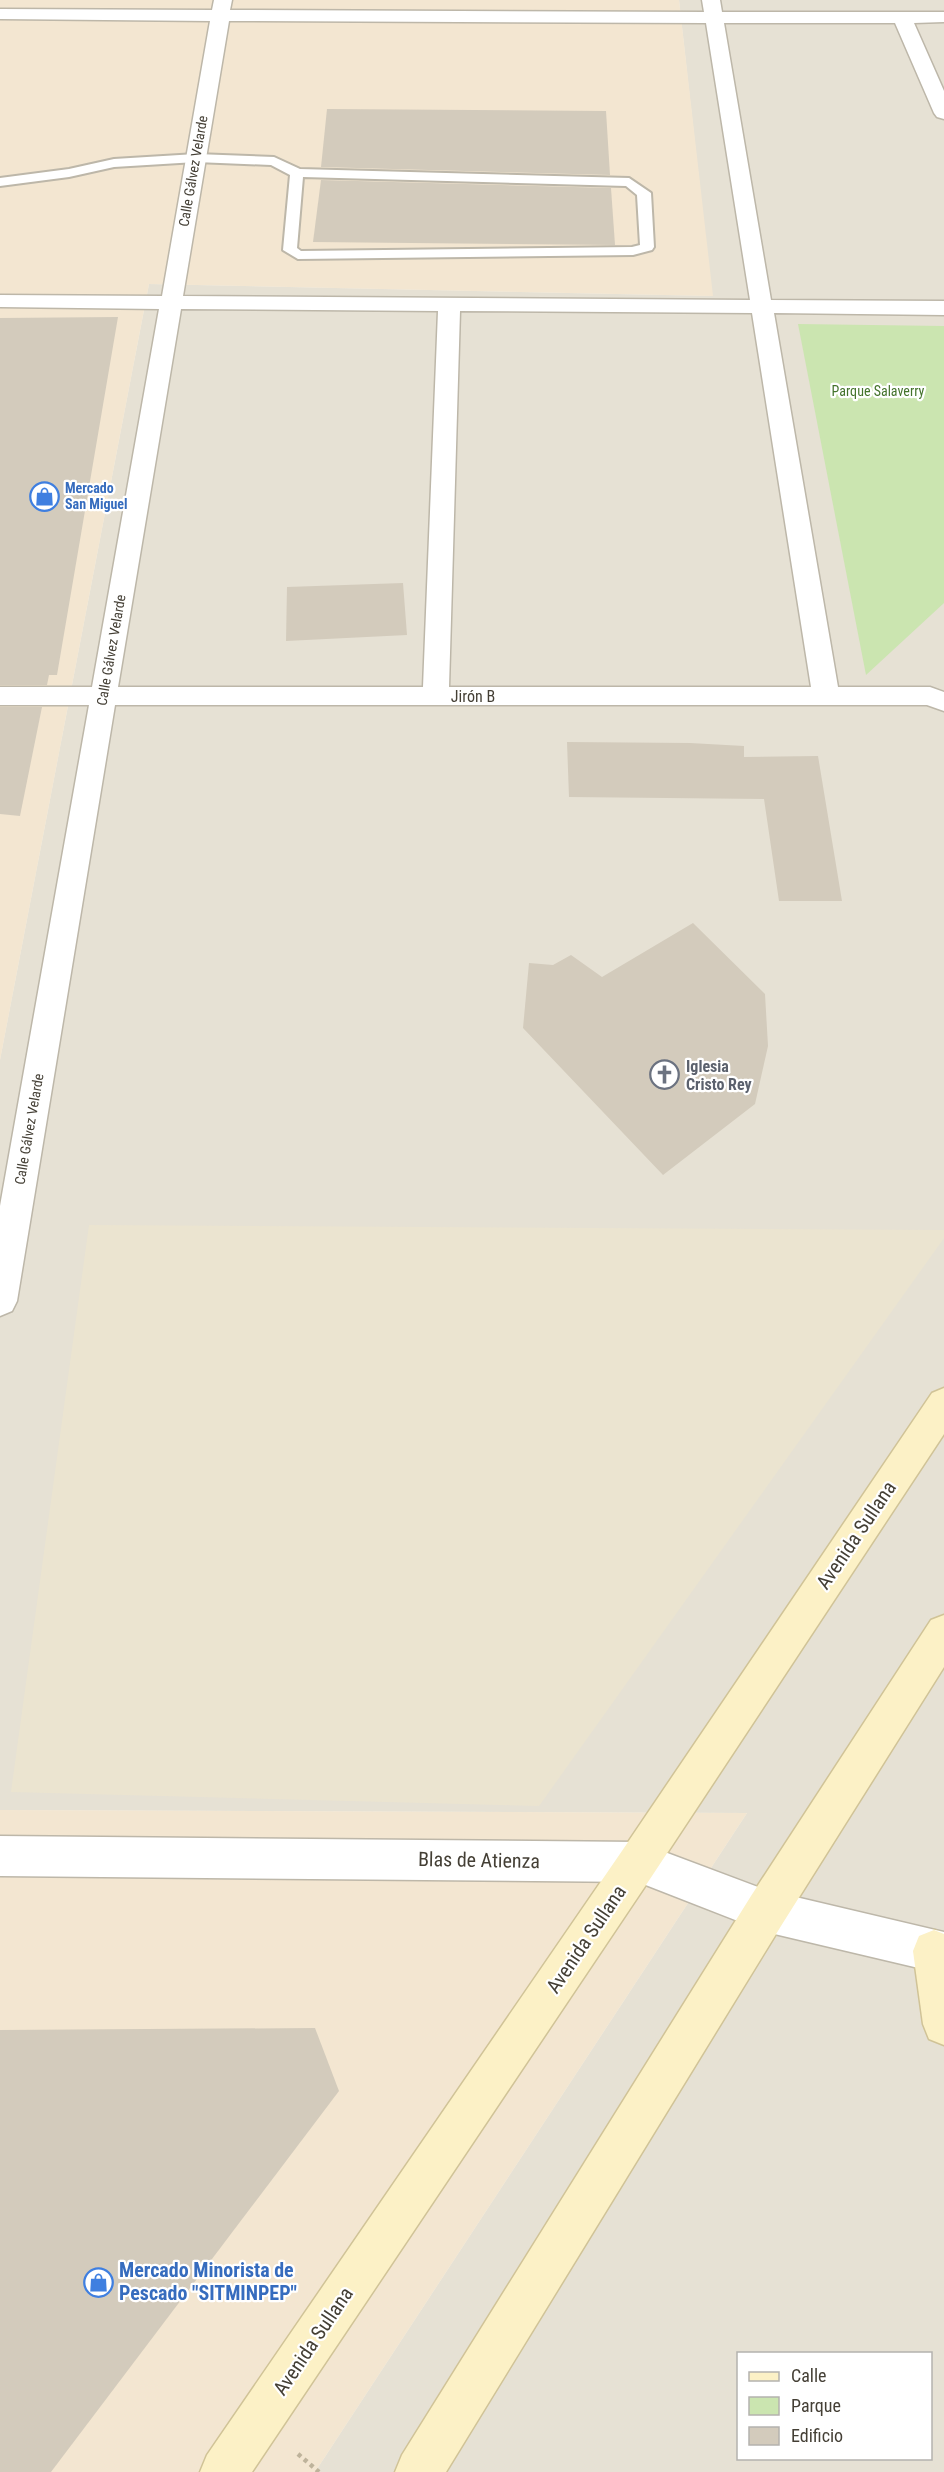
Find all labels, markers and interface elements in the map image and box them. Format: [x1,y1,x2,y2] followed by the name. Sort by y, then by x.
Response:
[175,114,211,228] street label: Calle Gálvez Velarde
[832,383,925,399] park label: Parque Salaverry
[28,480,60,512] shop icon: Mercado San Miguel
[65,480,128,512] place label: Mercado San Miguel
[93,593,129,707] street label: Calle Gálvez Velarde
[451,687,495,706] street label: Jirón B
[686,1057,752,1094] place label: Iglesia Cristo Rey
[649,1059,681,1091] church icon: Iglesia Cristo Rey
[11,1072,47,1186] street label: Calle Gálvez Velarde
[811,1476,901,1594] street label: Avenida Sullana
[418,1847,540,1873] street label: Blas de Atienza
[541,1880,631,1998] street label: Avenida Sullana
[119,2258,297,2305] place label: Mercado Minorista de Pescado "SITMINPEP"
[82,2266,114,2298] shop icon: Mercado Minorista de Pescado "SITMINPEP"
[268,2282,358,2400] street label: Avenida Sullana
[737,2352,932,2460] legend
[791,2365,827,2386] text: Calle
[791,2395,841,2416] text: Parque
[791,2425,843,2446] text: Edificio

